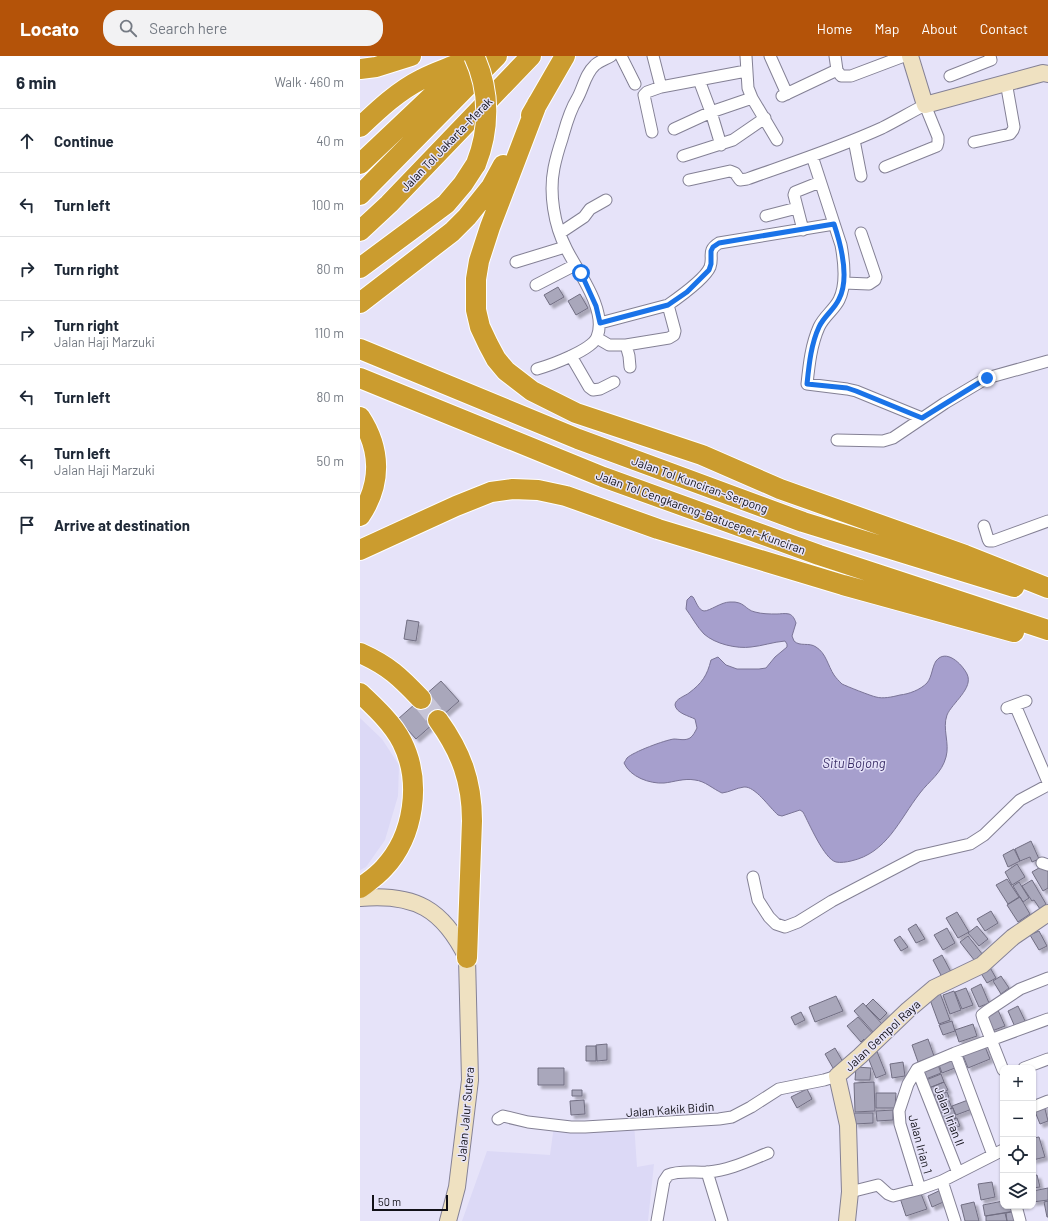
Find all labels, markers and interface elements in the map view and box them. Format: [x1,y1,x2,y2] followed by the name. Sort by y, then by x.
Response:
[103,10,383,46] search box
[20,17,79,40] text: Locato
[117,17,139,39] icon: search
[149,19,227,37] text: Search here
[817,20,853,37] text: Home
[875,20,899,37] text: Map
[921,20,958,37] text: About
[980,20,1028,37] text: Contact
[16,72,56,92] text: 6 min
[275,74,344,90] text: Walk · 460 m
[397,94,495,194] street label: Jalan Tol Jakarta–Merak
[16,130,38,152] icon: ahead
[54,132,114,150] text: Continue
[316,133,344,149] text: 40 m
[16,194,38,216] icon: left
[54,196,110,214] text: Turn left
[311,197,344,213] text: 100 m
[16,258,38,280] icon: right
[54,260,119,278] text: Turn right
[317,261,344,277] text: 80 m
[572,264,590,282] route start
[54,316,119,334] text: Turn right
[16,322,38,344] icon: right
[314,325,344,341] text: 110 m
[54,334,155,350] text: Jalan Haji Marzuki
[978,369,996,387] route end
[16,386,38,408] icon: left
[54,388,110,406] text: Turn left
[317,389,344,405] text: 80 m
[54,444,110,462] text: Turn left
[16,450,38,472] icon: left
[317,453,344,469] text: 50 m
[630,453,770,515] street label: Jalan Tol Kunciran–Serpong
[54,462,155,478] text: Jalan Haji Marzuki
[594,467,808,557] street label: Jalan Tol Cengkareng–Batuceper–Kunciran
[16,514,38,536] icon: arrive
[54,516,190,534] text: Arrive at destination
[823,755,886,771] water label: Situ Bojong
[842,997,922,1073] street label: Jalan Gempol Raya
[1000,1065,1036,1209] map controls
[1000,1065,1036,1101] button: +
[454,1066,476,1162] street label: Jalan Jalur Sutera
[932,1084,968,1148] street label: Jalan Irian II
[625,1099,715,1119] street label: Jalan Kakik Bidin
[1000,1101,1036,1137] button: −
[906,1113,936,1175] street label: Jalan Irian 1
[1000,1137,1036,1173] button: locate
[1000,1173,1036,1209] button: layers
[372,1193,448,1212] scale bar
[378,1195,401,1208] text: 50 m

